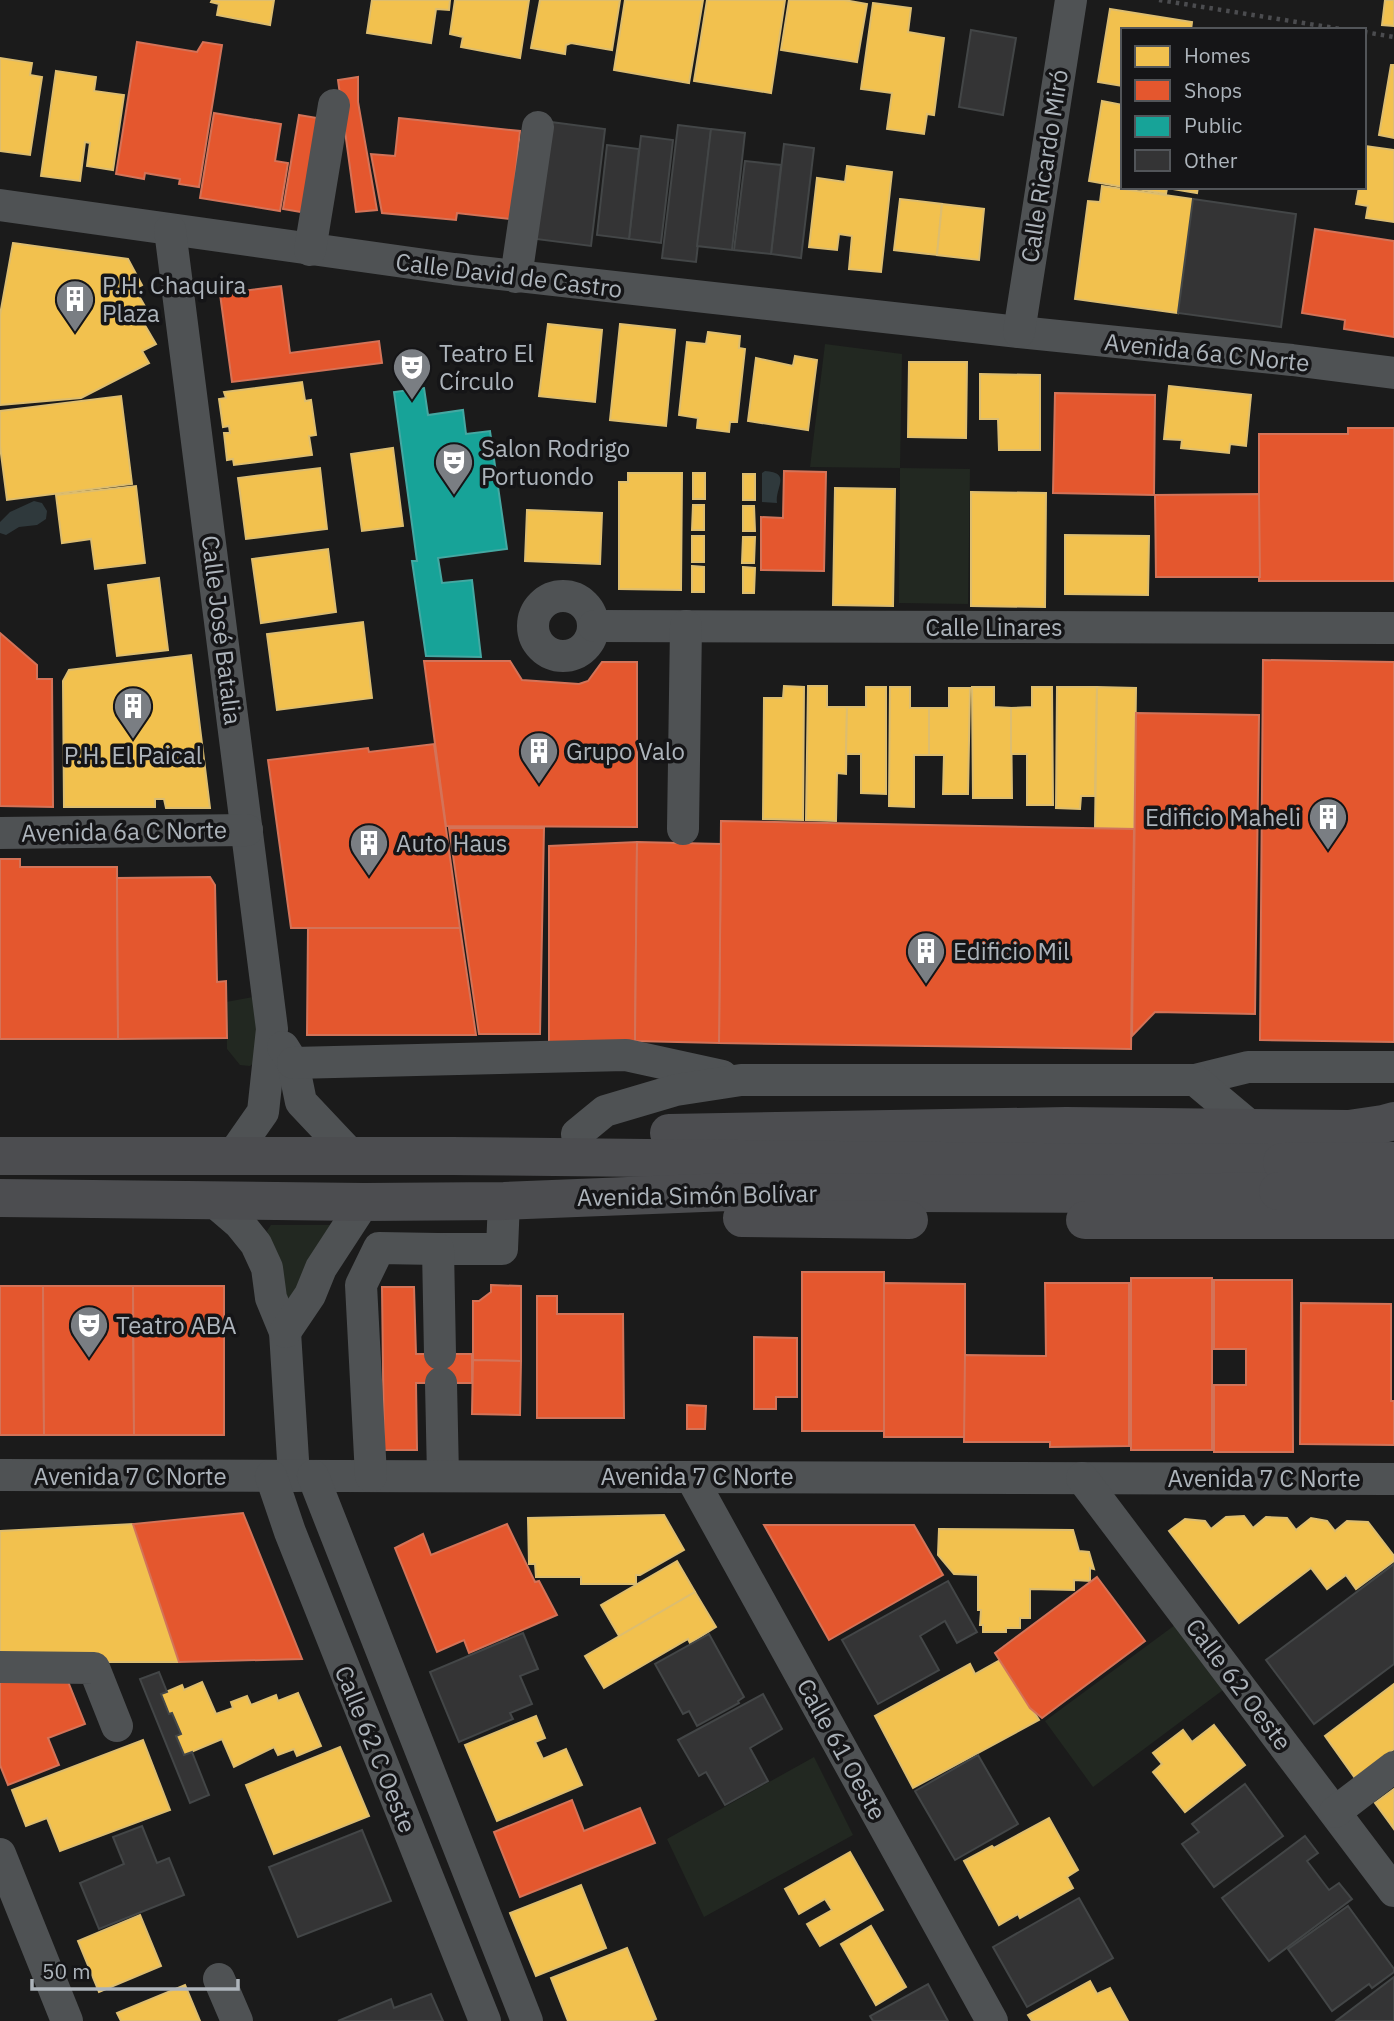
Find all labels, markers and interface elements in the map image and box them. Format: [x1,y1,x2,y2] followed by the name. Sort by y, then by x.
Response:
[1121,28,1366,189] legend
[1184,41,1251,69] text: Homes
[1013,67,1075,265] street label: Calle Ricardo Miró
[1184,76,1242,104] text: Shops
[1184,111,1242,139] text: Public
[1184,146,1238,174] text: Other
[394,245,624,305] street label: Calle David de Castro
[102,269,246,329] place label: P.H. Chaquira Plaza
[54,278,96,333] building icon: P.H. Chaquira Plaza
[1103,325,1311,379] street label: Avenida 6a C Norte
[439,337,534,397] place label: Teatro El Círculo
[391,346,433,401] theatre icon: Teatro El Círculo
[481,432,630,492] place label: Salon Rodrigo Portuondo
[433,441,475,496] theatre icon: Salon Rodrigo Portuondo
[194,533,250,727] street label: Calle José Batalia
[925,611,1063,643] street label: Calle Linares
[112,685,154,740] building icon: P.H. El Paical
[518,730,560,785] building icon: Grupo Valo
[566,735,685,767] place label: Grupo Valo
[64,739,202,771] place label: P.H. El Paical
[1307,796,1349,851] building icon: Edificio Maheli
[1145,801,1301,833] place label: Edificio Maheli
[21,813,227,849] street label: Avenida 6a C Norte
[348,822,390,877] building icon: Auto Haus
[396,827,508,859] place label: Auto Haus
[905,930,947,985] building icon: Edificio Mil
[953,935,1069,967] place label: Edificio Mil
[577,1177,818,1213] street label: Avenida Simón Bolívar
[68,1304,110,1359] theatre icon: Teatro ABA
[116,1309,237,1341] place label: Teatro ABA
[33,1460,227,1492] street label: Avenida 7 C Norte
[600,1460,794,1492] street label: Avenida 7 C Norte
[1167,1462,1361,1494] street label: Avenida 7 C Norte
[1179,1612,1299,1756] street label: Calle 62 Oeste
[328,1661,424,1837] street label: Calle 62 C Oeste
[790,1673,894,1825] street label: Calle 61 Oeste
[32,1948,238,1992] scale bar
[42,1957,91,1985] text: 50 m

